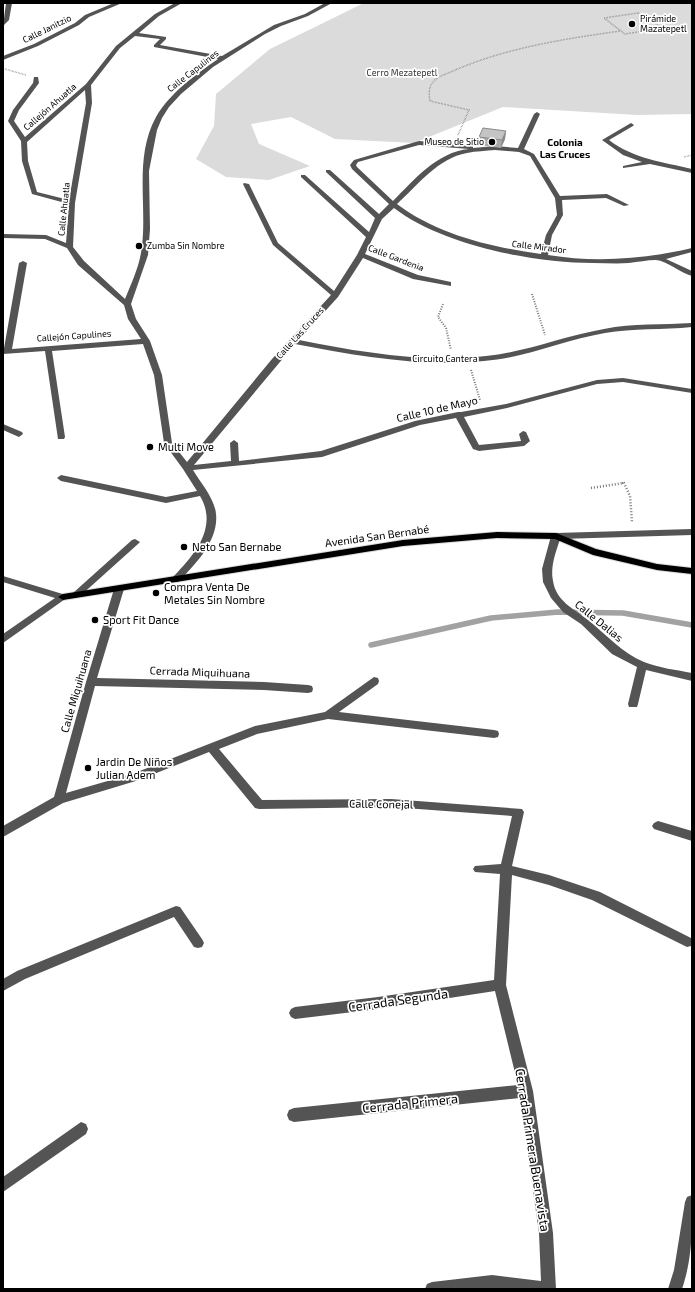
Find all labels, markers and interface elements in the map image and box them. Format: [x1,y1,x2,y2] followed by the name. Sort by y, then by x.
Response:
[21,12,73,45] street label: Calle Janitzio
[640,13,687,34] place label: Pirámide Mazatepetl
[627,19,637,29] marker: Pirámide Mazatepetl
[165,47,221,94] street label: Calle Capulines
[367,67,438,78] park label: Cerro Mezatepetl
[21,81,78,133] street label: Callejón Ahuatla
[424,136,484,147] place label: Museo de Sitio
[540,136,590,160] district label: Colonia Las Cruces
[487,137,497,147] marker: Museo de Sitio
[55,181,72,236] street label: Calle Ahuatla
[511,238,567,255] street label: Calle Mirador
[147,240,225,251] place label: Zumba Sin Nombre
[134,241,144,251] marker: Zumba Sin Nombre
[367,242,426,273] street label: Calle Gardenia
[273,304,326,361] street label: Calle Las Cruces
[36,327,112,344] street label: Callejón Capulines
[412,353,478,364] street label: Circuito Cantera
[395,393,479,424] street label: Calle 10 de Mayo
[158,440,214,453] place label: Multi Move
[145,442,155,452] marker: Multi Move
[324,522,430,549] street label: Avenida San Bernabé
[192,540,281,553] place label: Neto San Bernabe
[179,542,189,552] marker: Neto San Bernabe
[164,580,265,606] place label: Compra Venta De Metales Sin Nombre
[151,588,161,598] marker: Compra Venta De Metales Sin Nombre
[573,597,626,644] street label: Calle Dalias
[103,613,179,626] place label: Sport Fit Dance
[90,615,100,625] marker: Sport Fit Dance
[57,648,94,734] street label: Calle Miquihuana
[150,663,251,680] street label: Cerrada Miquihuana
[96,755,173,781] place label: Jardin De Niños Julian Adem
[83,763,93,773] marker: Jardin De Niños Julian Adem
[349,796,414,812] street label: Calle Conejal
[347,985,449,1015] street label: Cerrada Segunda
[512,1067,554,1233] street label: Cerrada Primera Buenavista
[361,1090,459,1116] street label: Cerrada Primera

